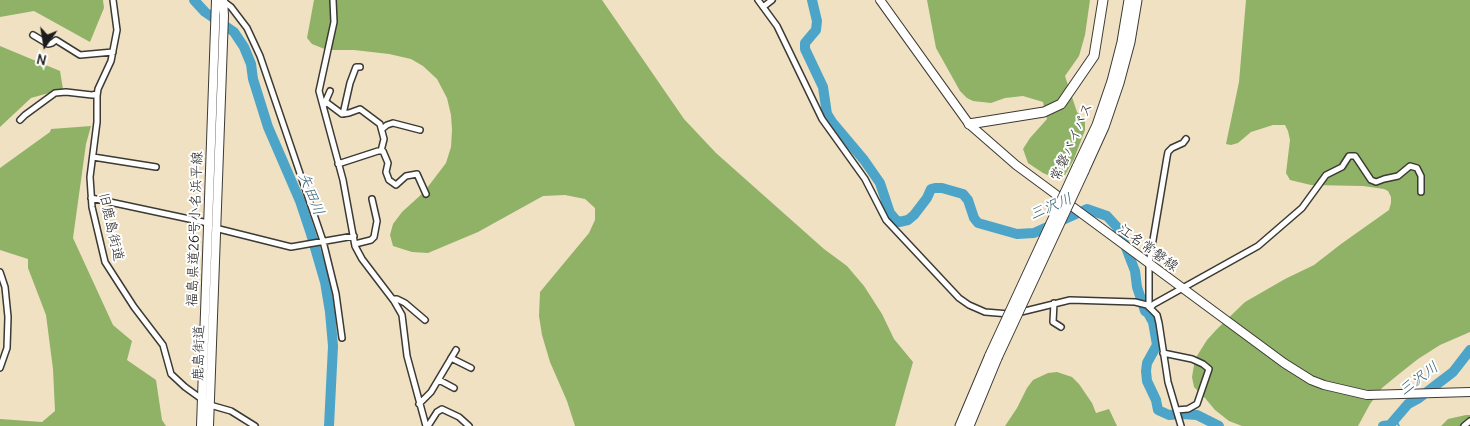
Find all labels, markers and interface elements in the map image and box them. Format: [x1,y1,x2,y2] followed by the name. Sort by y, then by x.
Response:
[20,20,70,70] north arrow
[35,50,48,69] text: N
[1047,100,1097,184] street label: 常磐バイパス
[184,151,206,307] street label: 福島県道26号小名浜平線
[294,170,328,218] water label: 矢田川
[1027,190,1075,224] water label: 三沢川
[95,191,127,263] street label: 旧鹿島街道
[1115,221,1181,275] street label: 江名常磐線
[190,325,208,381] street label: 鹿島街道
[1396,358,1442,400] water label: 三沢川

